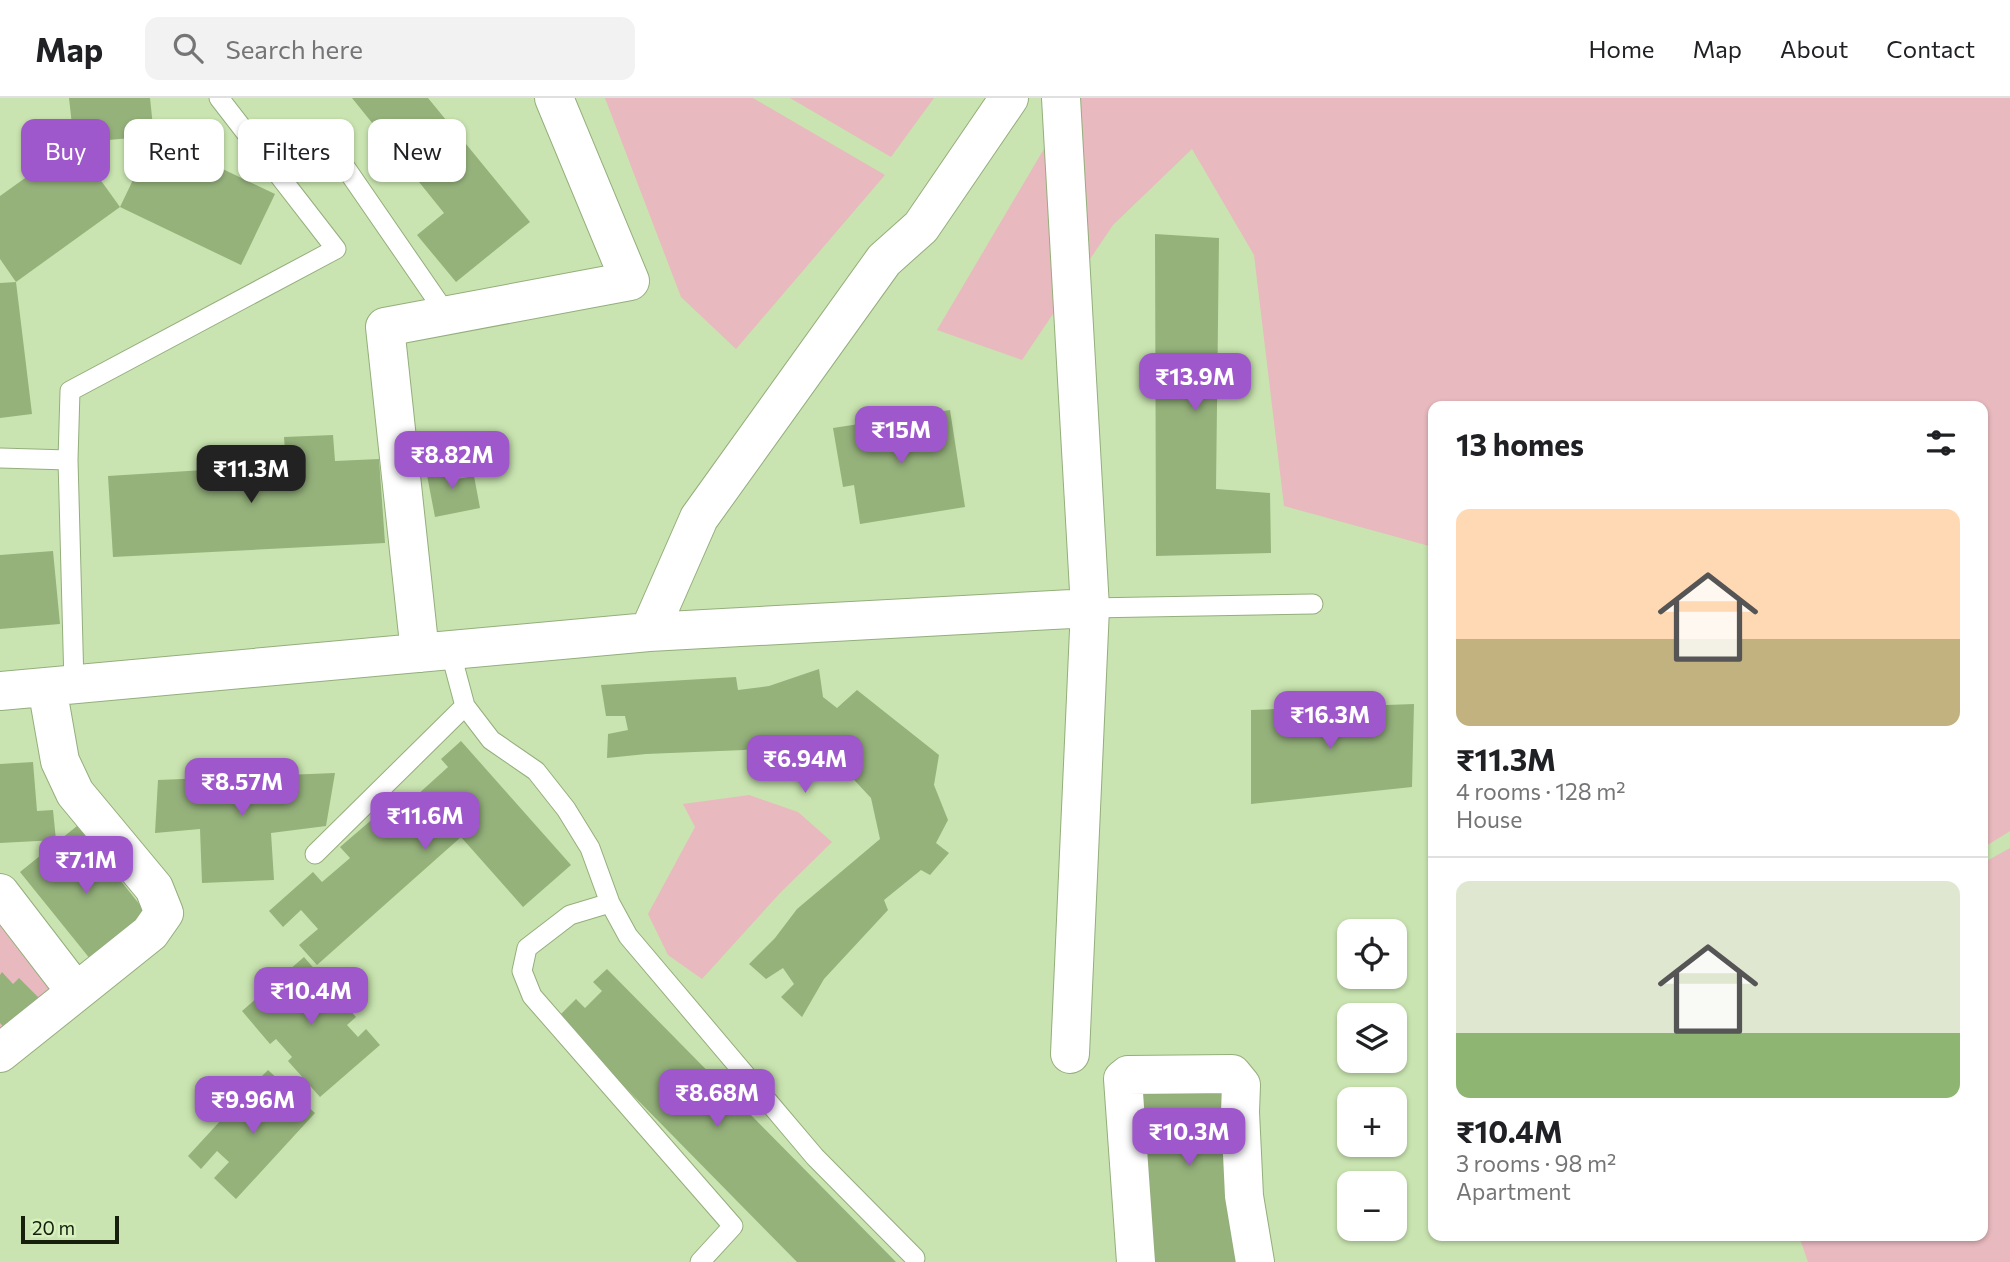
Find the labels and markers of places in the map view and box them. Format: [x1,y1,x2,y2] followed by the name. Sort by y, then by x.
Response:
[1138,354,1252,413] pin: ₹13.9M
[860,406,942,466] pin: ₹15M
[395,432,509,491] pin: ₹8.82M
[194,446,308,505] pin: ₹11.3M
[1273,692,1387,751] pin: ₹16.3M
[748,736,862,795] pin: ₹6.94M
[185,758,299,818] pin: ₹8.57M
[368,792,482,852] pin: ₹11.6M
[37,836,135,896] pin: ₹7.1M
[254,968,368,1027] pin: ₹10.4M
[660,1070,774,1129] pin: ₹8.68M
[196,1076,310,1136] pin: ₹9.96M
[1132,1108,1246,1168] pin: ₹10.3M

